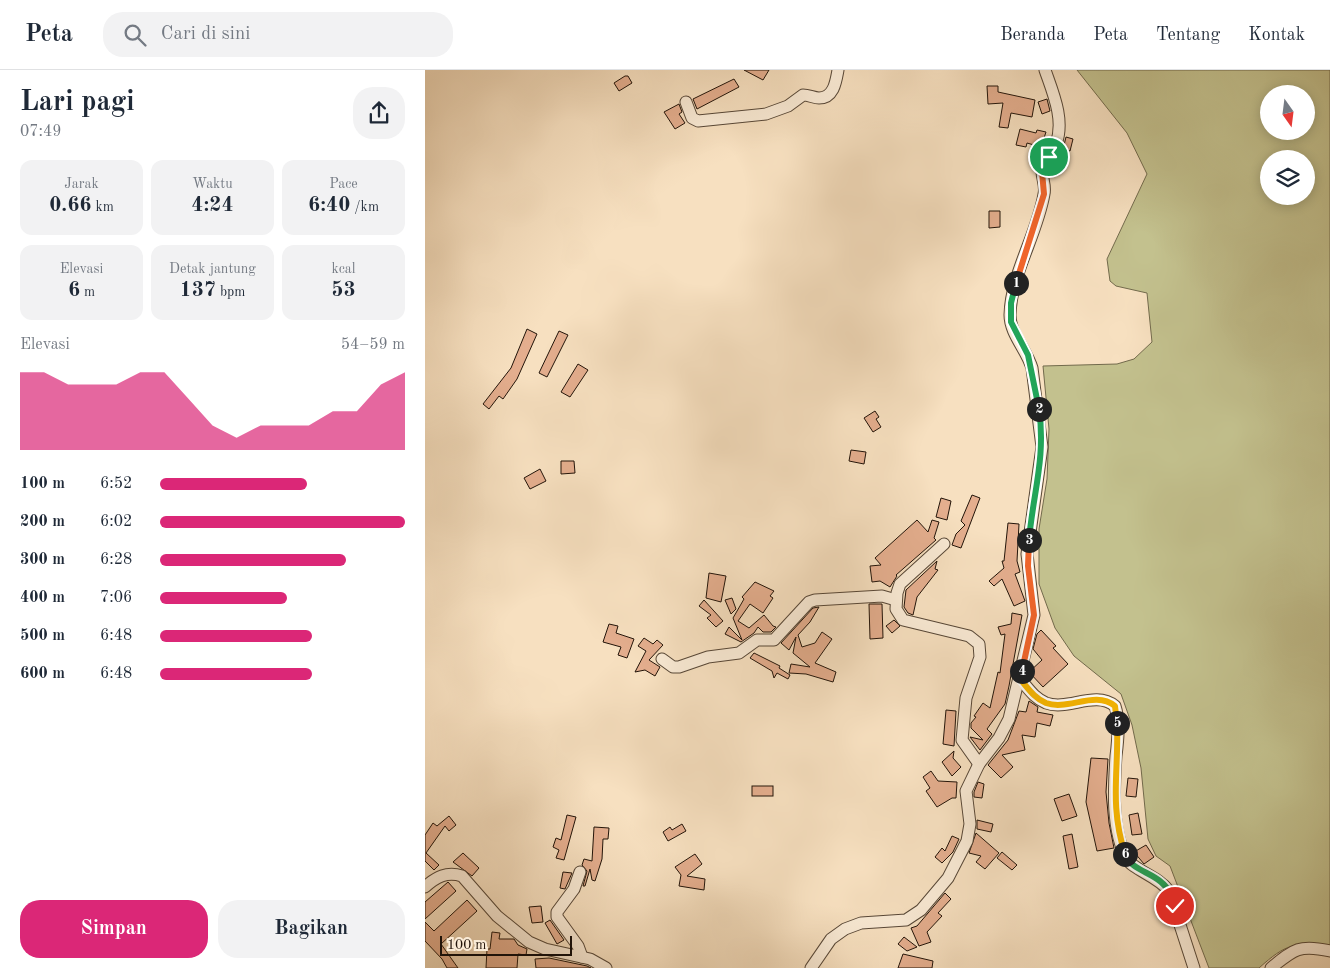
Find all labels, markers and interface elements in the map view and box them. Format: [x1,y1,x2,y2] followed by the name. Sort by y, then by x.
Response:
[103,12,453,57] search box
[121,21,149,49] icon: search
[25,23,73,47] text: Peta
[161,25,250,44] text: Cari di sini
[1000,26,1065,44] text: Beranda
[1093,26,1128,44] text: Peta
[1156,26,1220,44] text: Tentang
[1248,26,1305,44] text: Kontak
[1260,85,1315,140] north arrow
[1260,85,1315,205] map controls
[353,87,405,139] button: share
[20,89,135,117] text: Lari pagi
[20,124,62,140] text: 07:49
[1028,136,1070,178] pin
[1035,143,1063,171] icon: arrive
[1260,150,1315,205] button: layers
[64,177,99,191] text: Jarak
[192,177,233,191] text: Waktu
[329,177,358,191] text: Pace
[49,195,92,216] text: 0.66
[191,195,234,216] text: 4:24
[308,195,350,216] text: 6:40
[92,200,114,214] text: km
[350,200,379,214] text: /km
[60,262,103,276] text: Elevasi
[169,262,256,276] text: Detak jantung
[331,262,356,276] text: kcal
[1003,270,1029,296] pin: 1
[1012,276,1021,290] text: 1
[68,280,80,301] text: 6
[179,280,216,301] text: 137
[331,280,356,301] text: 53
[80,285,95,299] text: m
[216,285,246,299] text: bpm
[20,337,70,353] text: Elevasi
[341,337,405,353] text: 54–59 m
[1027,396,1051,422] pin: 2
[1035,402,1044,416] text: 2
[20,476,65,492] text: 100 m
[100,476,132,492] text: 6:52
[20,514,65,530] text: 200 m
[100,514,132,530] text: 6:02
[1017,528,1041,552] pin: 3
[1025,533,1034,547] text: 3
[20,552,65,568] text: 300 m
[100,552,132,568] text: 6:28
[20,590,65,606] text: 400 m
[100,590,132,606] text: 7:06
[20,628,65,644] text: 500 m
[100,628,132,644] text: 6:48
[1009,658,1035,684] pin: 4
[1018,664,1027,678] text: 4
[20,666,65,682] text: 600 m
[100,666,132,682] text: 6:48
[1105,710,1129,736] pin: 5
[1113,716,1122,730] text: 5
[1113,842,1137,866] pin: 6
[1121,847,1130,861] text: 6
[1154,885,1196,927] pin
[1161,892,1189,920] icon: check
[20,900,208,958] button: Simpan
[218,900,405,958] button: Bagikan
[440,933,573,956] scale bar
[447,938,486,952] text: 100 m

